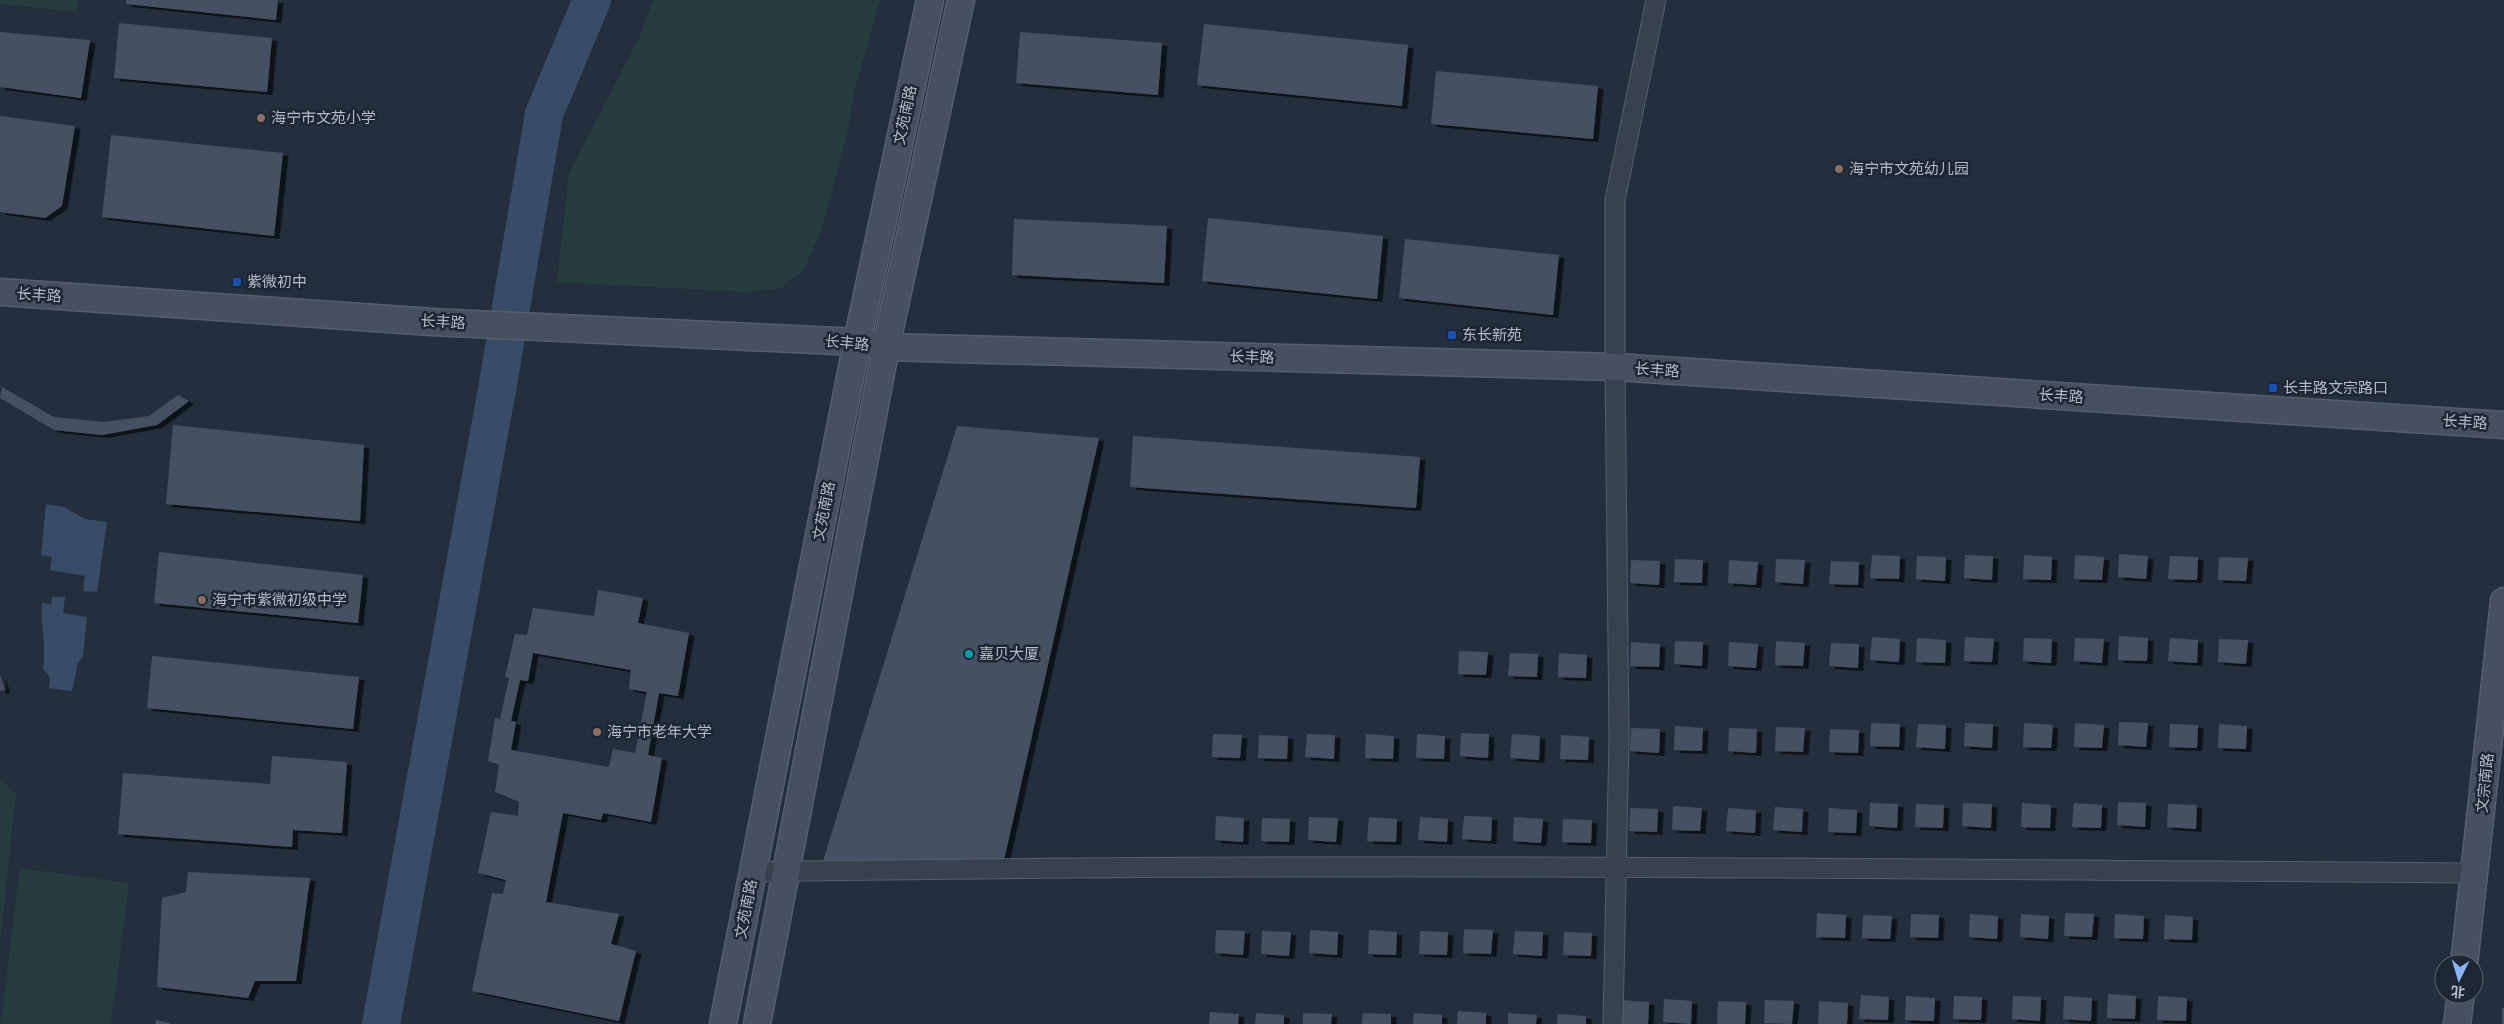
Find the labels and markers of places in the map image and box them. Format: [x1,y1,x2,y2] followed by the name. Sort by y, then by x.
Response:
[271,107,376,128] place label: 海宁市文苑小学
[255,112,267,124] marker: 海宁市文苑小学
[1849,158,1969,179] place label: 海宁市文苑幼儿园
[1833,163,1845,175] marker: 海宁市文苑幼儿园
[247,271,307,292] place label: 紫微初中
[231,276,243,288] marker: 紫微初中
[1462,324,1522,345] place label: 东长新苑
[1446,329,1458,341] marker: 东长新苑
[2283,377,2388,398] place label: 长丰路文宗路口
[2267,382,2279,394] marker: 长丰路文宗路口
[212,589,347,610] place label: 海宁市紫微初级中学
[196,594,208,606] marker: 海宁市紫微初级中学
[979,643,1039,664] place label: 嘉贝大厦
[963,648,975,660] marker: 嘉贝大厦
[607,721,712,742] place label: 海宁市老年大学
[591,726,603,738] marker: 海宁市老年大学

